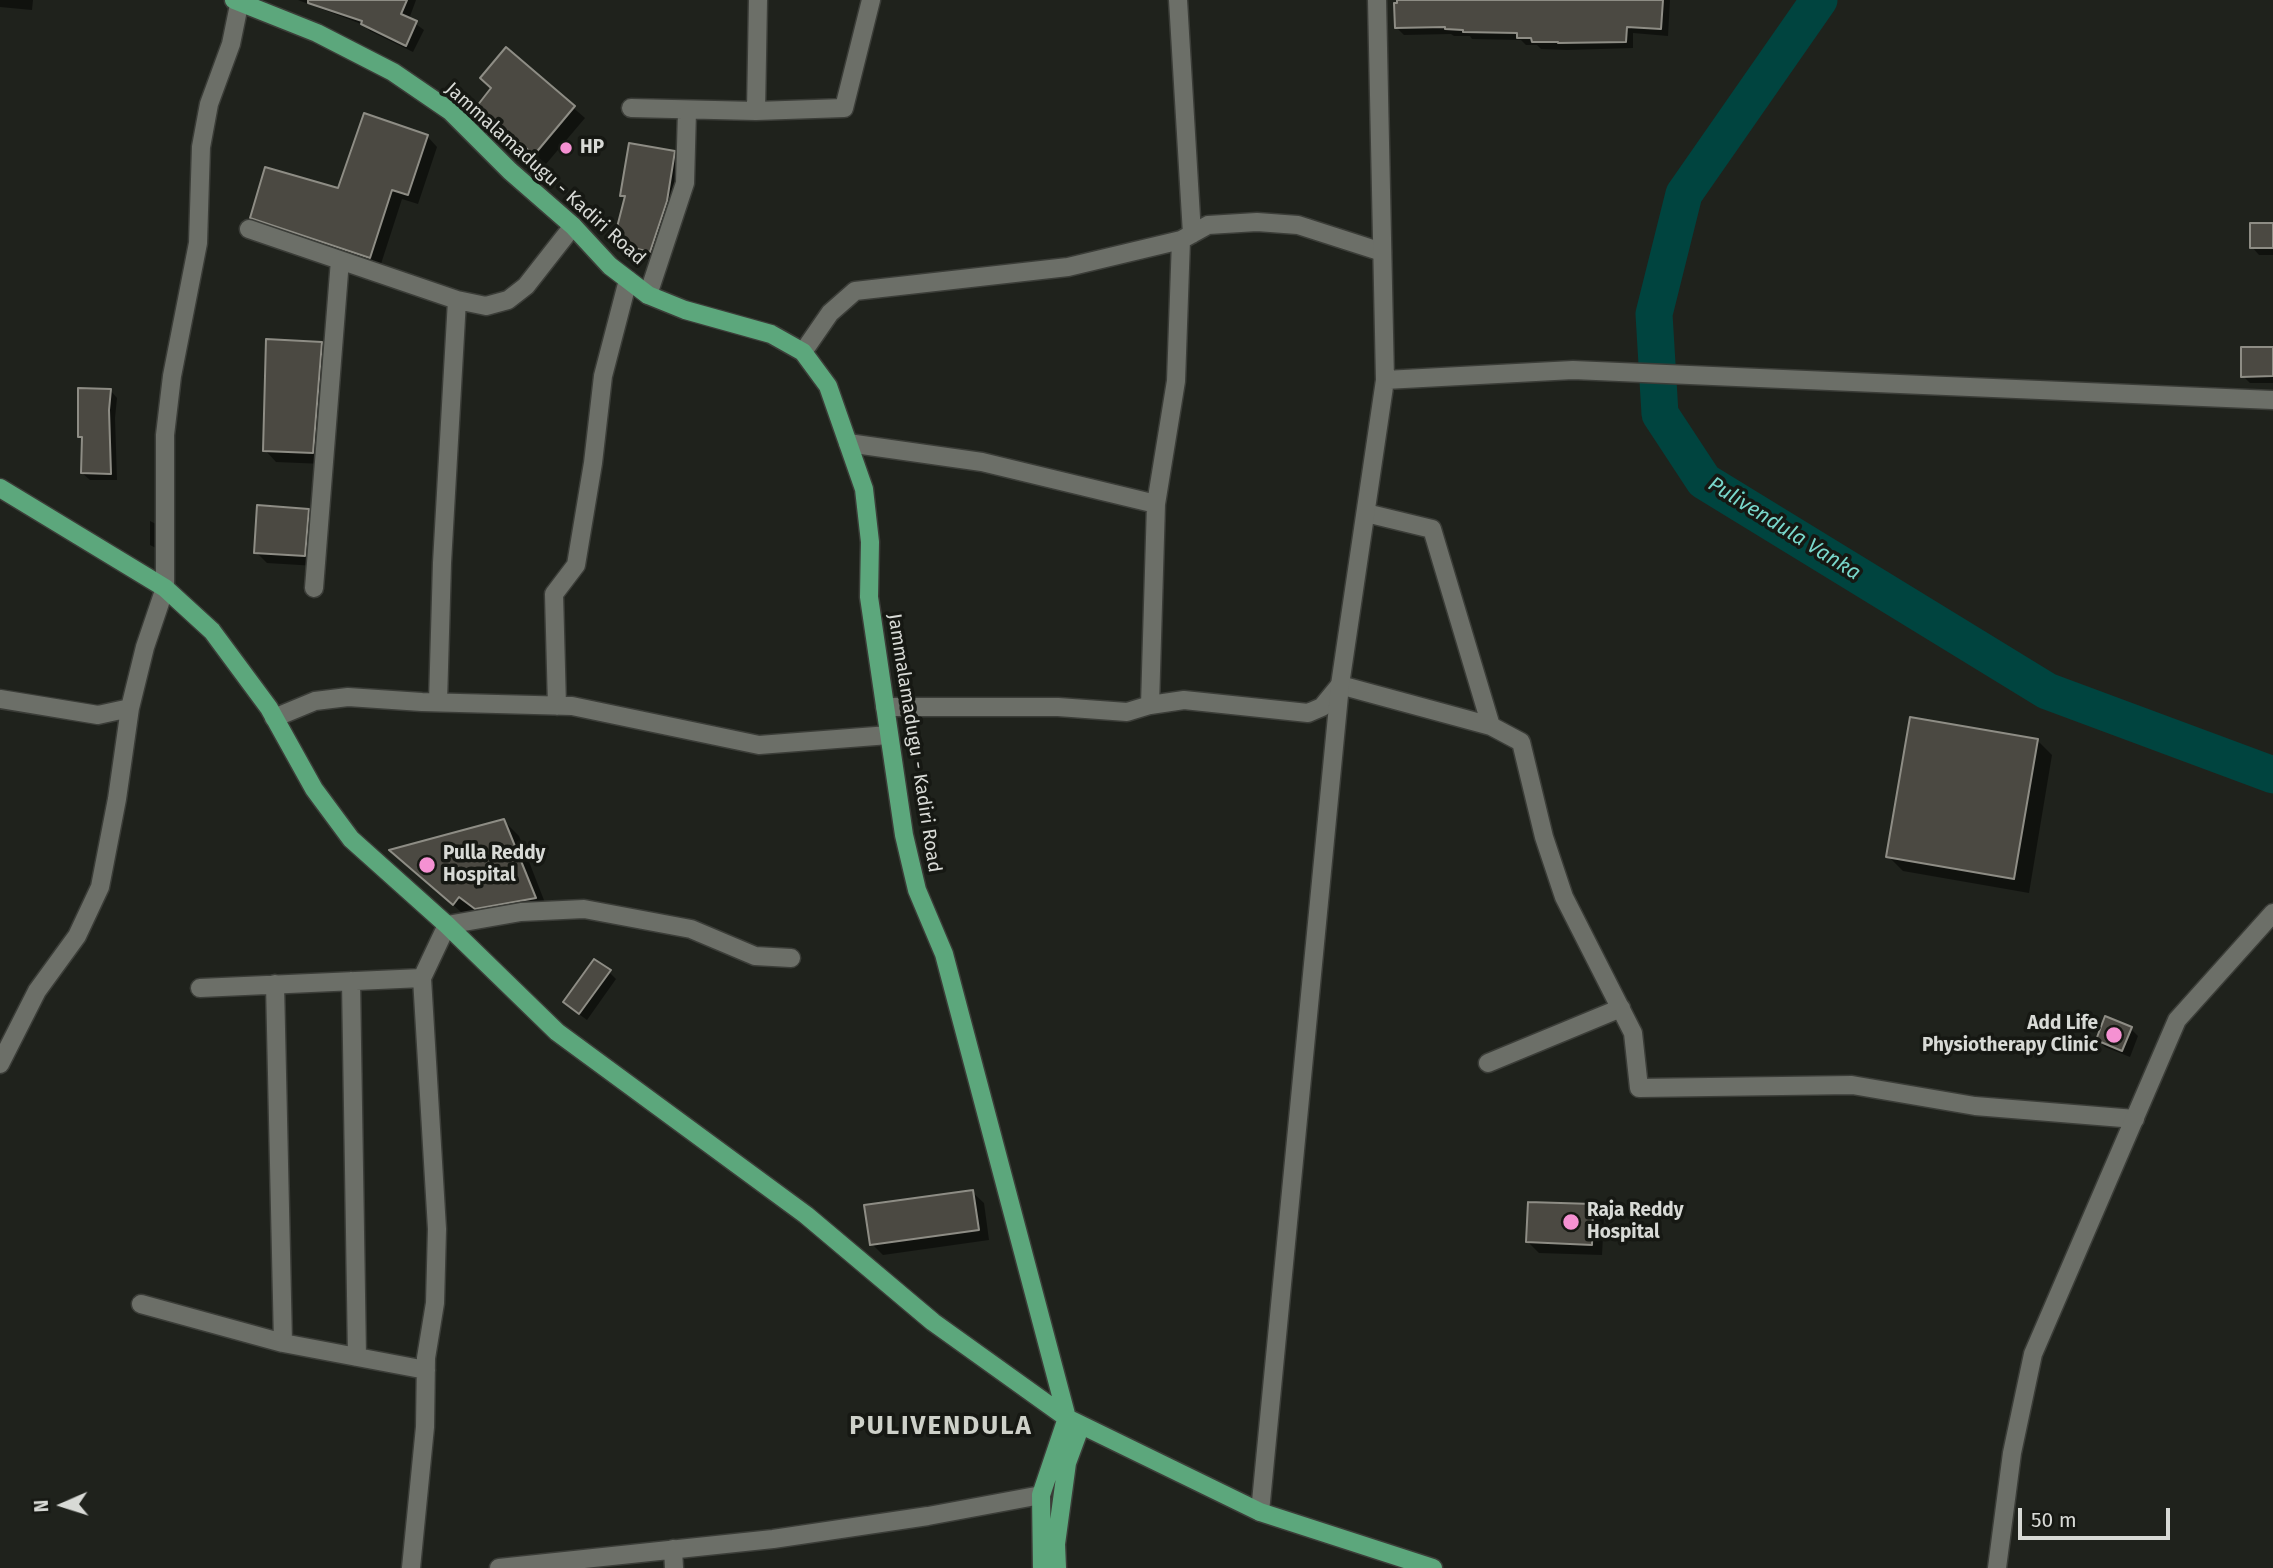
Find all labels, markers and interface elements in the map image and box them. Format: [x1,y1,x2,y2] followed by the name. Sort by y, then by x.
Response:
[440,78,650,270] street label: Jammalamadugu - Kadiri Road
[580,137,604,159] place label: HP
[558,140,574,156] marker: HP
[1703,472,1865,586] water label: Pulivendula Vanka
[882,612,946,874] street label: Jammalamadugu - Kadiri Road
[443,843,545,887] place label: Pulla Reddy Hospital
[417,855,437,875] marker: Pulla Reddy Hospital
[1922,1013,2098,1057] place label: Add Life Physiotherapy Clinic
[2104,1025,2124,1045] marker: Add Life Physiotherapy Clinic
[1587,1200,1684,1244] place label: Raja Reddy Hospital
[1561,1212,1581,1232] marker: Raja Reddy Hospital
[851,1411,1031,1443] district label: PULIVENDULA
[28,1470,98,1540] north arrow
[2021,1494,2173,1538] scale bar
[30,1499,53,1513] text: N
[2031,1507,2077,1533] text: 50 m

